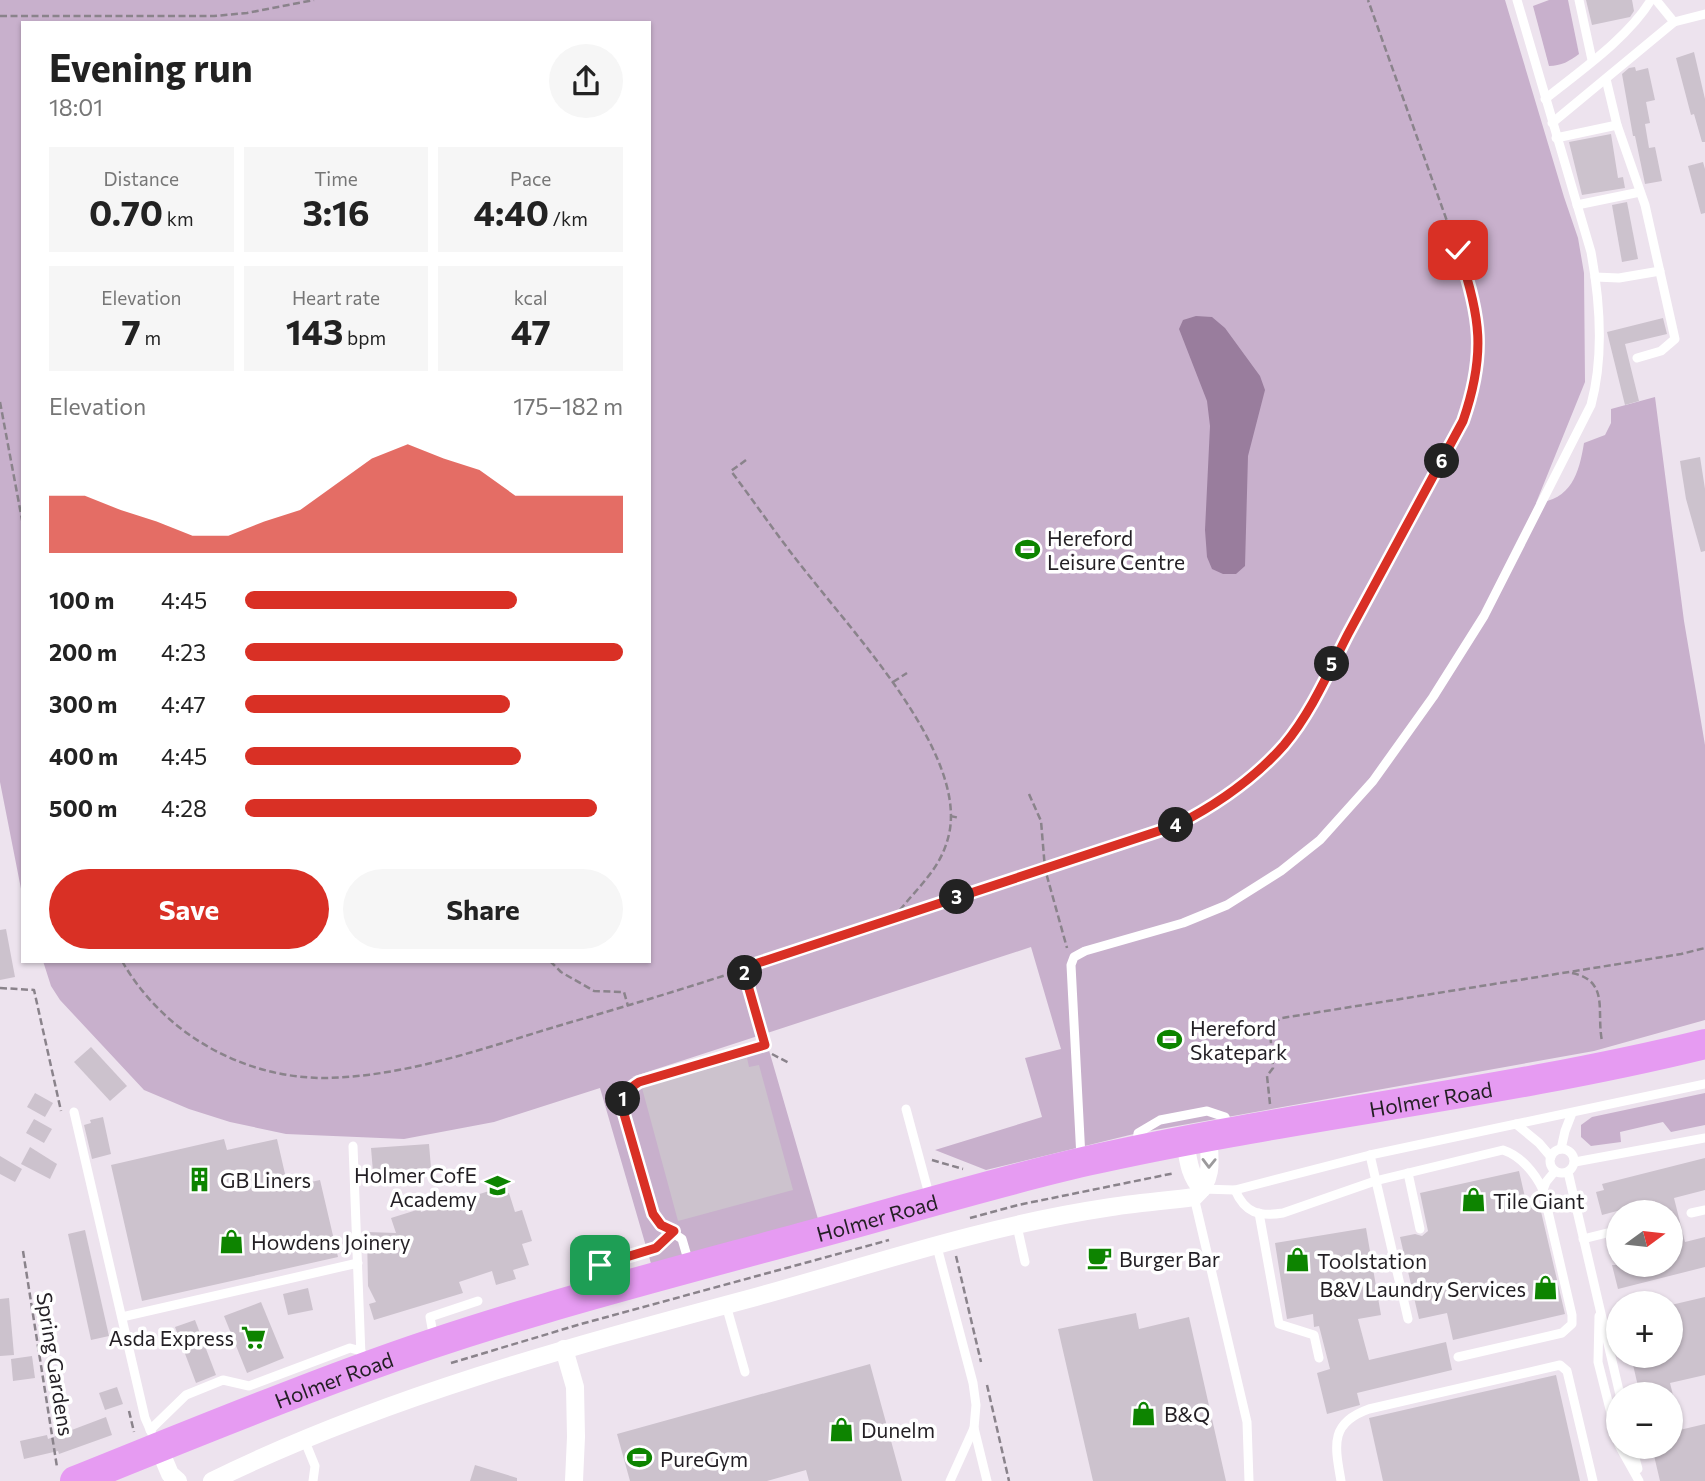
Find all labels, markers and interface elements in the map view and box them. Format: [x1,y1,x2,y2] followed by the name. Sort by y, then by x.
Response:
[49,43,253,90] text: Evening run
[549,44,623,118] button: share
[49,93,103,121] text: 18:01
[104,167,179,190] text: Distance
[314,167,358,190] text: Time
[510,167,551,190] text: Pace
[89,190,163,233] text: 0.70
[302,190,370,233] text: 3:16
[473,190,549,233] text: 4:40
[163,207,194,230] text: km
[549,207,588,230] text: /km
[1428,220,1488,280] pin
[1439,231,1477,269] icon: check
[101,286,181,309] text: Elevation
[292,286,380,309] text: Heart rate
[514,286,548,309] text: kcal
[122,309,141,352] text: 7
[286,309,343,352] text: 143
[511,309,551,352] text: 47
[141,326,161,349] text: m
[343,326,386,349] text: bpm
[49,392,146,420] text: Elevation
[513,392,623,420] text: 175–182 m
[1424,444,1460,478] pin: 6
[1436,449,1447,472] text: 6
[1047,525,1185,574] place label: Hereford Leisure Centre
[1013,535,1041,563] sports icon: Hereford Leisure Centre
[49,586,114,614] text: 100 m
[161,586,207,614] text: 4:45
[49,638,117,666] text: 200 m
[161,638,206,666] text: 4:23
[1314,646,1350,682] pin: 5
[1326,652,1337,675] text: 5
[49,690,117,718] text: 300 m
[161,690,206,718] text: 4:47
[49,742,118,770] text: 400 m
[161,742,207,770] text: 4:45
[49,794,117,822] text: 500 m
[161,794,207,822] text: 4:28
[1158,808,1194,842] pin: 4
[1170,813,1181,836] text: 4
[49,869,329,949] button: Save
[343,869,623,949] button: Share
[940,880,974,914] pin: 3
[951,885,962,908] text: 3
[728,956,762,990] pin: 2
[739,961,750,984] text: 2
[1190,1015,1287,1064] place label: Hereford Skatepark
[1156,1025,1184,1053] sports icon: Hereford Skatepark
[1367,1075,1494,1121] street label: Holmer Road
[606,1082,640,1116] pin: 1
[618,1087,627,1110] text: 1
[1202,1158,1217,1169] one-way arrow
[354,1162,477,1211] place label: Holmer CofE Academy
[186,1165,214,1193] building icon: GB Liners
[220,1167,311,1192] place label: GB Liners
[483,1172,511,1200] school or university icon: Holmer CofE Academy
[1459,1186,1487,1214] shop icon: Tile Giant
[813,1188,940,1246] street label: Holmer Road
[1493,1188,1585,1213] place label: Tile Giant
[1606,1200,1684,1278] north arrow
[1606,1200,1683,1459] map controls
[217,1227,245,1255] shop icon: Howdens Joinery
[251,1229,411,1254] place label: Howdens Joinery
[570,1235,630,1295] pin
[1085,1244,1113,1272] cafe icon: Burger Bar
[581,1246,619,1284] icon: arrive
[1119,1246,1220,1271] place label: Burger Bar
[1283,1246,1311,1274] shop icon: Toolstation
[1317,1248,1427,1273] place label: Toolstation
[1532,1274,1560,1302] shop icon: B&V Laundry Services
[1319,1276,1526,1301] place label: B&V Laundry Services
[32,1290,80,1438] street label: Spring Gardens
[1606,1291,1683,1368] button: +
[240,1323,268,1351] supermarket icon: Asda Express
[109,1325,234,1350] place label: Asda Express
[271,1346,396,1413] street label: Holmer Road
[1606,1382,1683,1459] button: −
[1130,1399,1158,1427] shop icon: B&Q
[1164,1401,1210,1426] place label: B&Q
[827,1415,855,1443] shop icon: Dunelm
[861,1417,935,1442] place label: Dunelm
[626,1444,654,1472] sports icon: PureGym
[660,1446,748,1471] place label: PureGym

